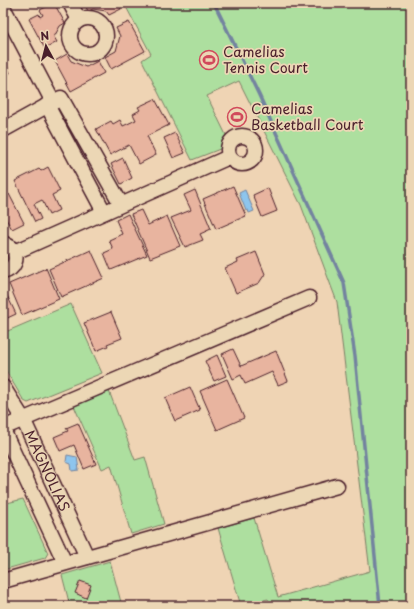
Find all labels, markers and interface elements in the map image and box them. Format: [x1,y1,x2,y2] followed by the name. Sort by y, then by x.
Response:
[26,26,66,66] north arrow
[39,27,50,45] text: N
[223,41,308,78] place label: Camelias Tennis Court
[198,49,220,71] sports icon: Camelias Tennis Court
[251,98,364,135] place label: Camelias Basketball Court
[226,106,248,128] sports icon: Camelias Basketball Court
[20,427,76,515] street label: MAGNOLIAS

